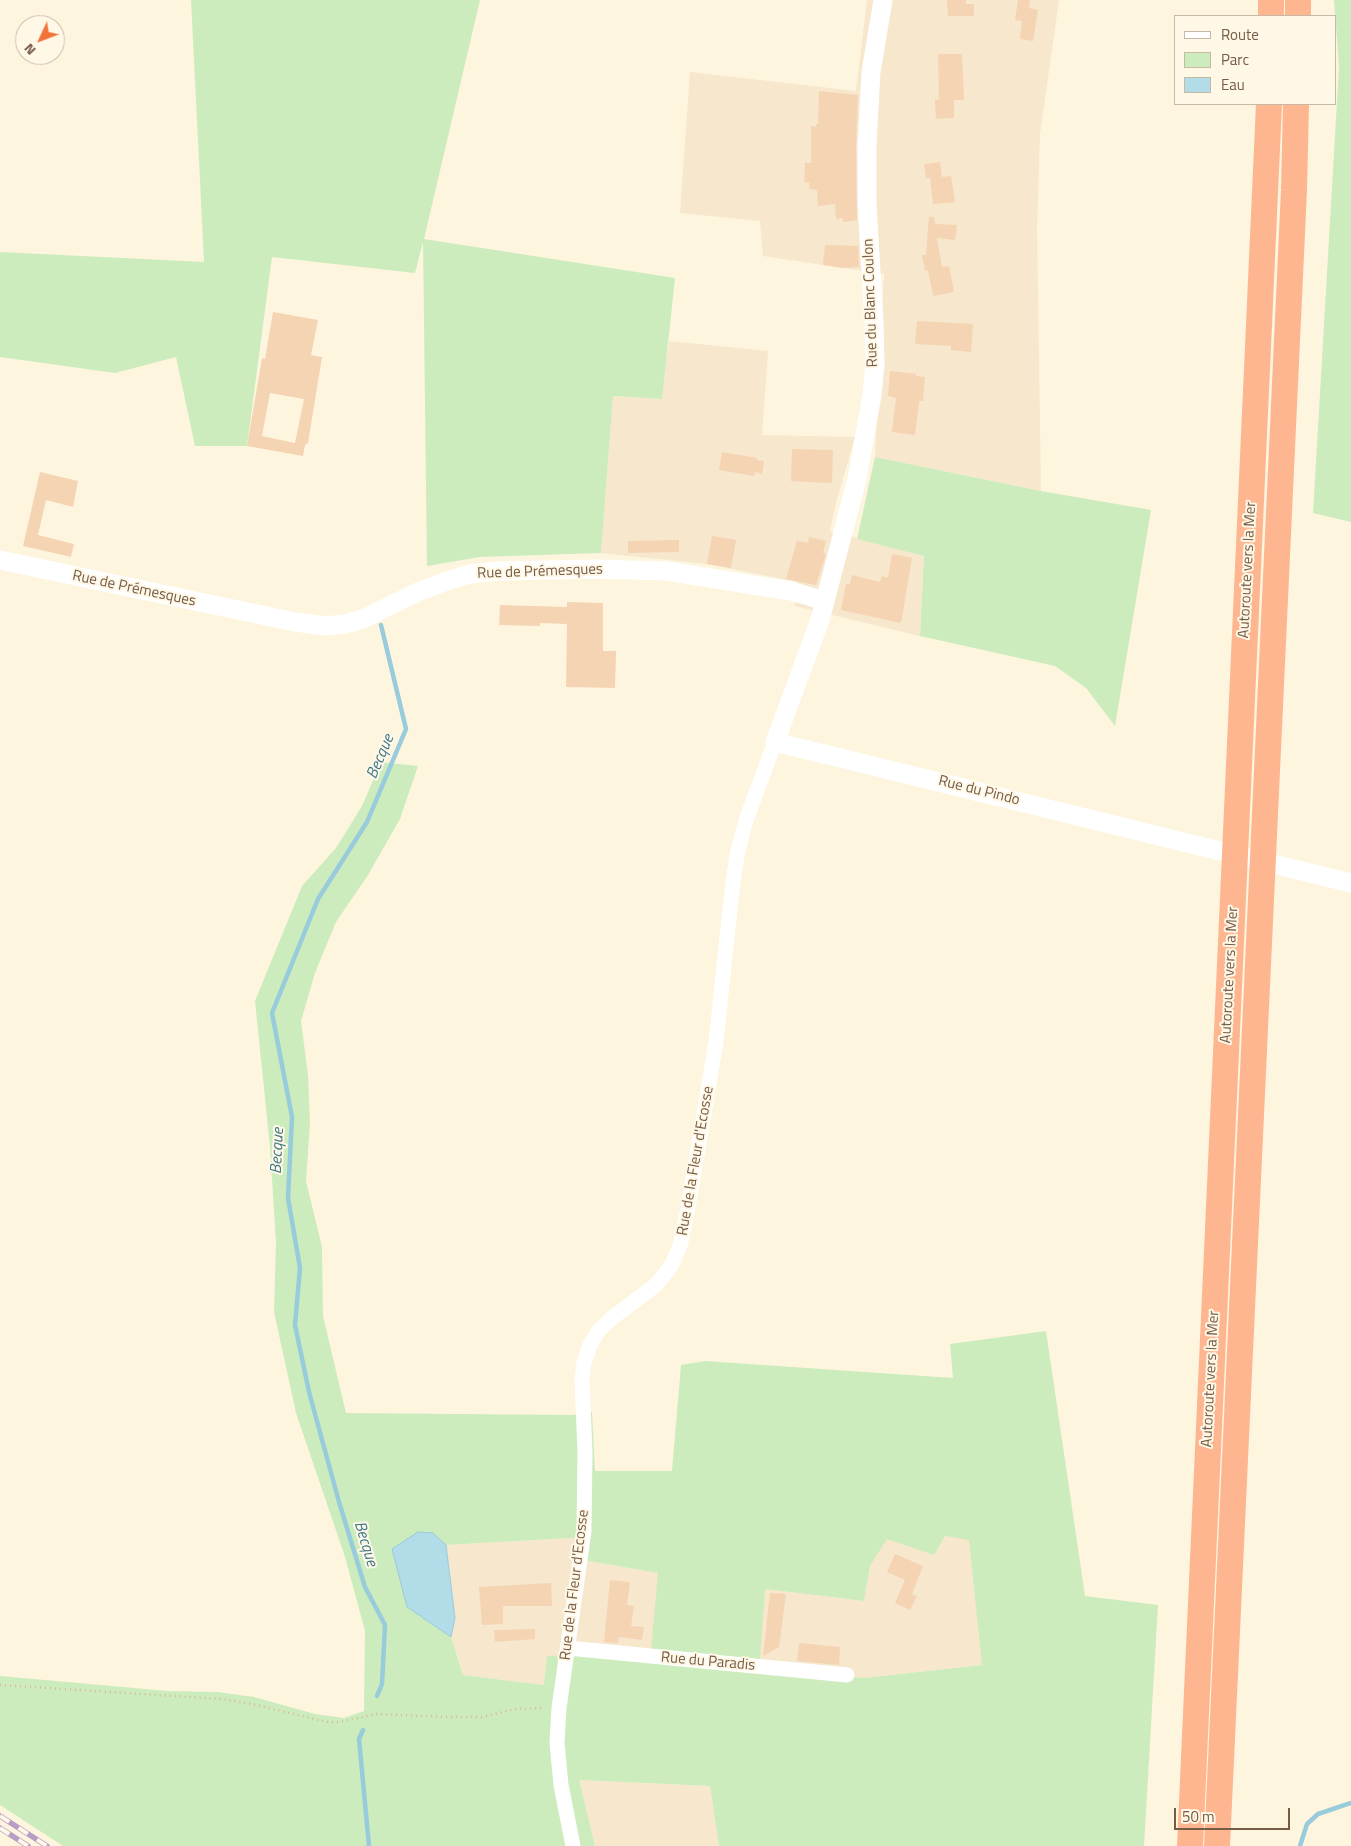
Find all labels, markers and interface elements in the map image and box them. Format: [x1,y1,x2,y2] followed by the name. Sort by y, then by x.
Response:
[15,15,65,65] north arrow
[1174,15,1336,105] legend
[1221,23,1259,46] text: Route
[18,39,40,61] text: N
[1221,48,1249,71] text: Parc
[1221,73,1245,96] text: Eau
[860,238,882,368] street label: Rue du Blanc Coulon
[1235,501,1261,639] street label: Autoroute vers la Mer
[477,561,603,583] street label: Rue de Prémesques
[71,567,197,611] street label: Rue de Prémesques
[363,732,399,782] water label: Becque
[936,772,1022,810] street label: Rue du Pindo
[1217,906,1243,1044] street label: Autoroute vers la Mer
[674,1085,718,1237] street label: Rue de la Fleur d'Ecosse
[267,1127,289,1175] water label: Becque
[1198,1310,1224,1448] street label: Autoroute vers la Mer
[557,1509,593,1661] street label: Rue de la Fleur d'Ecosse
[349,1519,381,1569] water label: Becque
[660,1649,756,1675] street label: Rue du Paradis
[1176,1798,1292,1830] scale bar
[1182,1805,1215,1828] text: 50 m

